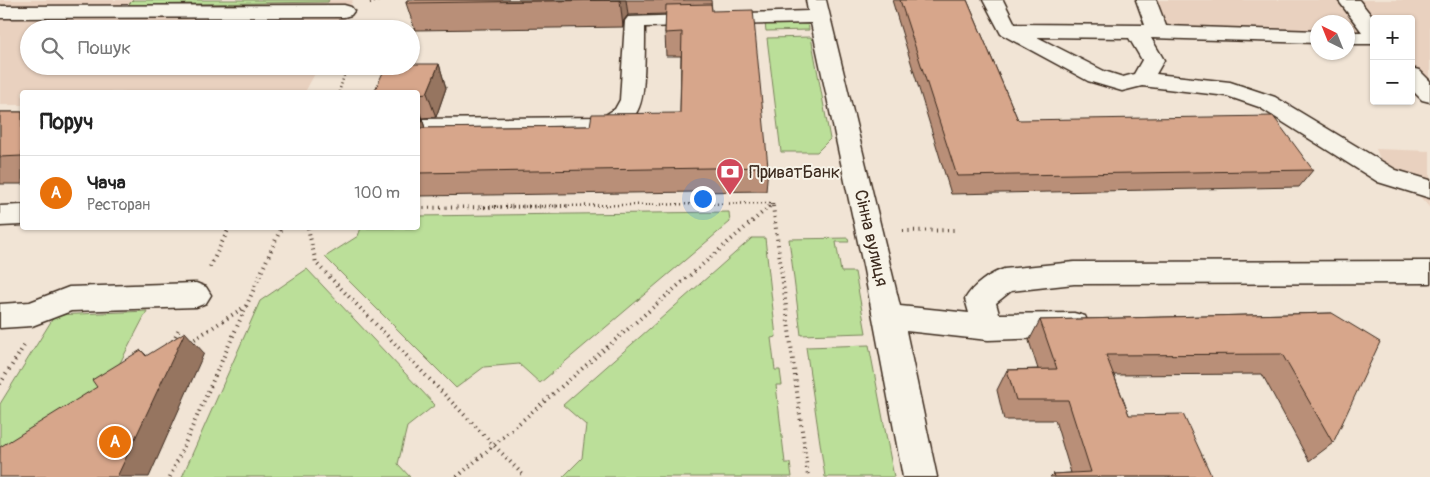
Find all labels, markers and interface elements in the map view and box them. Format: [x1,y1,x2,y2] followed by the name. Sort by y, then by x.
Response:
[1310,15,1355,60] north arrow
[1370,15,1415,105] map controls
[1370,15,1415,60] button: +
[20,20,420,75] search box
[38,34,66,62] icon: search
[78,36,131,60] text: Пошук
[1370,60,1415,105] button: −
[40,109,93,136] text: Поруч
[715,157,745,196] bank icon: ПриватБанк
[749,161,840,184] place label: ПриватБанк
[87,171,126,195] text: Чача
[51,183,61,203] text: A
[354,183,400,203] text: 100 m
[690,186,716,212] your location
[849,188,893,288] street label: Сінна вулиця
[87,195,150,215] text: Ресторан
[99,423,131,461] pin: A

